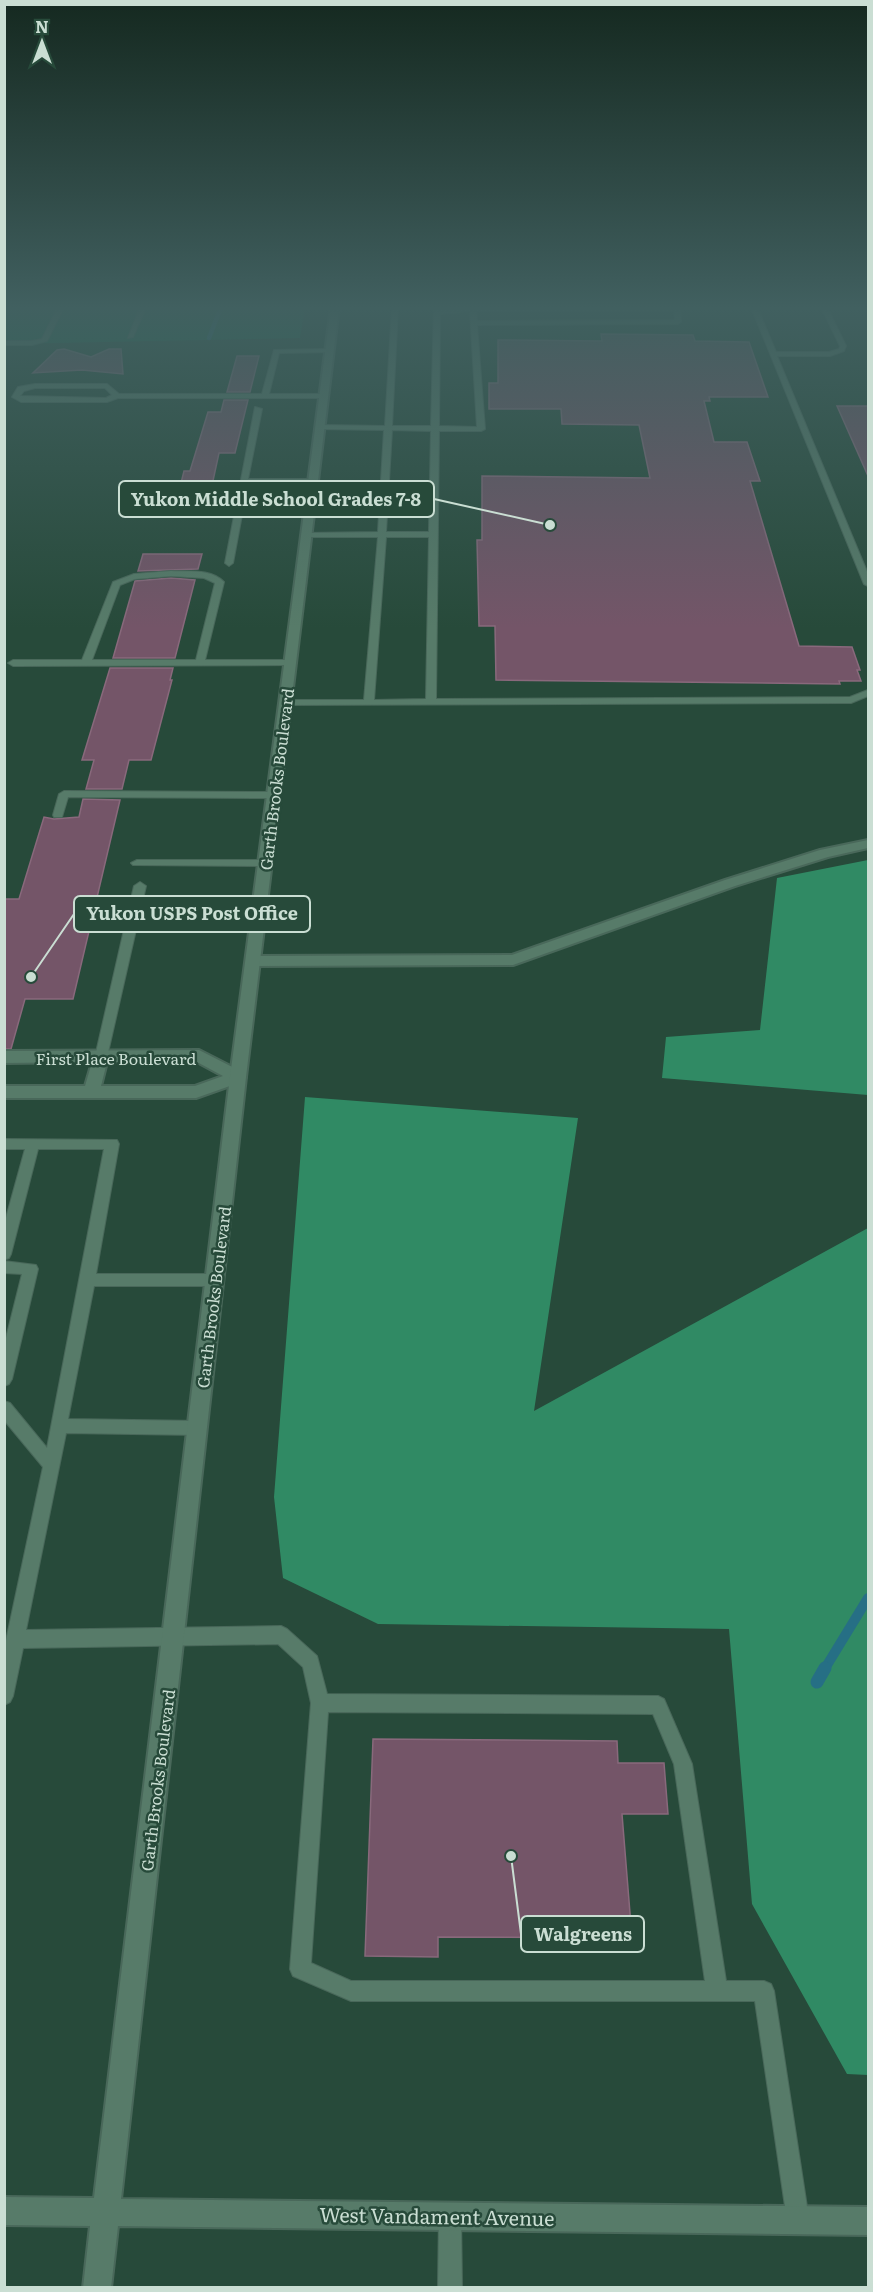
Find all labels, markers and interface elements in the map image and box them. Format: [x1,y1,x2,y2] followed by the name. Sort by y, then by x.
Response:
[12,12,72,72] north arrow
[35,14,49,38] text: N
[119,481,434,517] callout: Yukon Middle School Grades 7-8
[131,485,422,512] text: Yukon Middle School Grades 7-8
[253,686,299,871] street label: Garth Brooks Boulevard
[74,896,310,932] callout: Yukon USPS Post Office
[86,899,298,926] text: Yukon USPS Post Office
[36,1046,196,1070] street label: First Place Boulevard
[190,1204,236,1389] street label: Garth Brooks Boulevard
[134,1687,180,1872] street label: Garth Brooks Boulevard
[521,1916,644,1952] callout: Walgreens
[534,1920,632,1947] text: Walgreens
[319,2198,555,2232] street label: West Vandament Avenue

